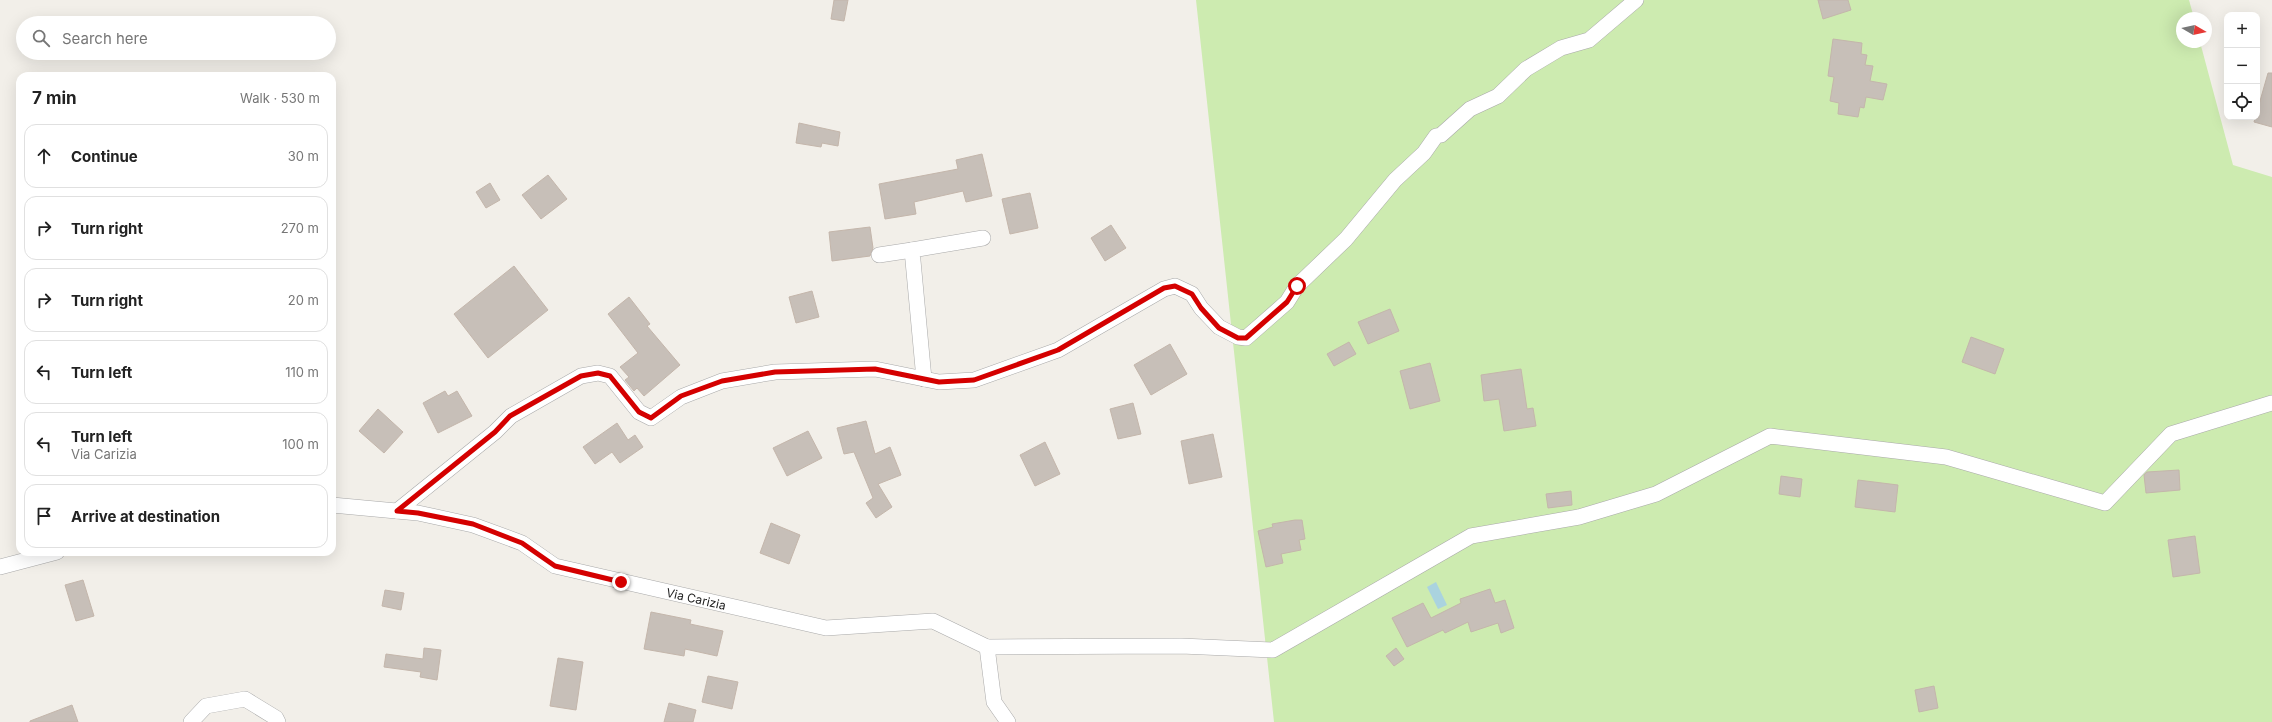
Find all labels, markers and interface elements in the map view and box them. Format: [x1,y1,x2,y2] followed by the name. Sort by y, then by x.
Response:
[2176,12,2212,48] north arrow
[2224,12,2260,120] map controls
[2224,12,2260,48] button: +
[16,16,336,60] search box
[30,27,52,49] icon: search
[62,29,148,48] text: Search here
[2224,48,2260,84] button: −
[2224,84,2260,120] button: locate
[32,88,77,108] text: 7 min
[240,90,320,106] text: Walk · 530 m
[33,145,55,167] icon: ahead
[71,147,138,166] text: Continue
[288,148,319,164] text: 30 m
[33,217,55,239] icon: right
[71,219,143,238] text: Turn right
[281,220,319,236] text: 270 m
[1288,277,1306,295] route start
[33,289,55,311] icon: right
[71,291,143,310] text: Turn right
[288,292,319,308] text: 20 m
[33,361,55,383] icon: left
[71,363,132,382] text: Turn left
[285,364,319,380] text: 110 m
[71,427,132,446] text: Turn left
[33,433,55,455] icon: left
[282,436,319,452] text: 100 m
[71,446,137,462] text: Via Carizia
[33,505,55,527] icon: arrive
[71,507,220,526] text: Arrive at destination
[612,573,630,591] route end
[665,584,728,612] street label: Via Carizia

